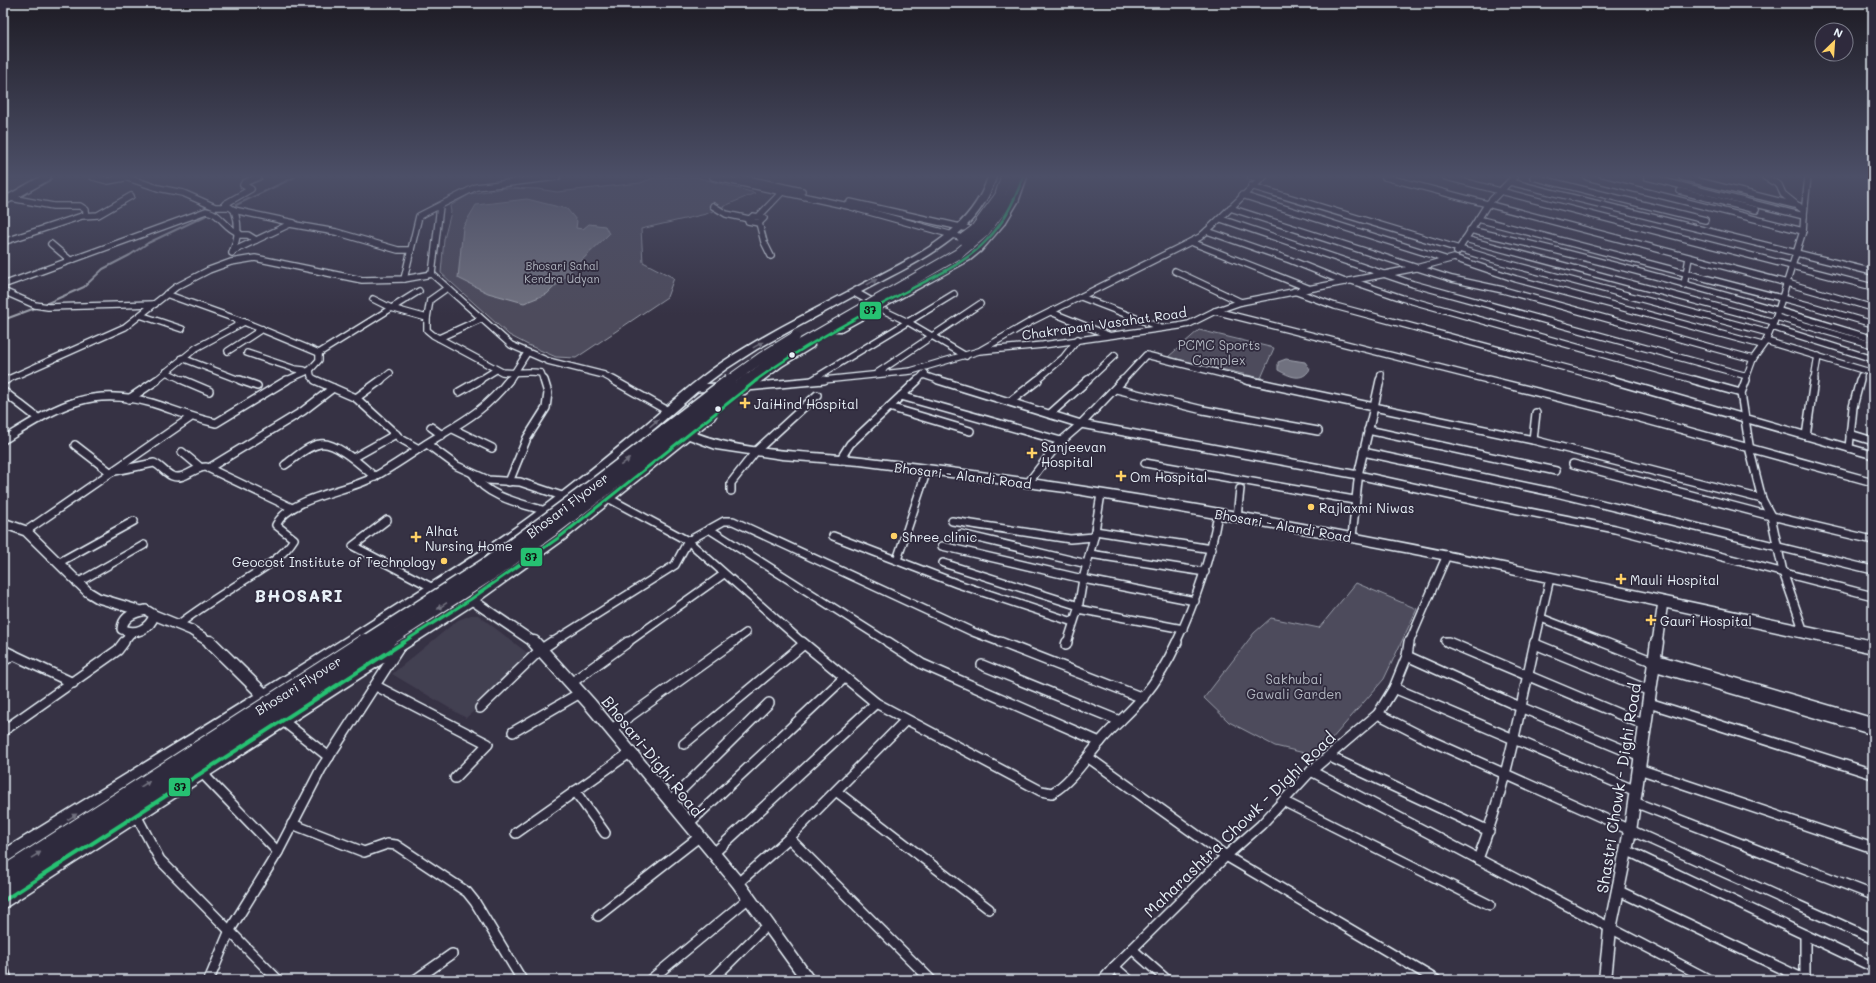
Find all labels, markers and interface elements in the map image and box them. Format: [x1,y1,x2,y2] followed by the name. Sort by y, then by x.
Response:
[1814,22,1854,62] north arrow
[1831,24,1845,41] text: N
[524,258,600,286] park label: Bhosari Sahal Kendra Udyan
[866,279,878,286] one-way arrow
[859,301,882,320] line badge: 37
[864,302,876,317] text: 37
[1020,303,1188,343] street label: Chakrapani Vasahat Road
[1178,336,1260,368] park label: PCMC Sports Complex
[752,342,764,348] one-way arrow
[787,350,797,360] unlabelled marker
[754,395,858,412] place label: JaiHind Hospital
[739,397,751,409] marker: JaiHind Hospital
[713,404,723,414] unlabelled marker
[650,419,659,428] one-way arrow
[1041,438,1106,470] place label: Sanjeevan Hospital
[1026,447,1038,459] marker: Sanjeevan Hospital
[619,457,630,466] one-way arrow
[893,458,1033,492] street label: Bhosari - Alandi Road
[1130,468,1207,485] place label: Om Hospital
[522,469,612,541] street label: Bhosari Flyover
[1115,470,1127,482] marker: Om Hospital
[1319,499,1414,516] place label: Rajlaxmi Niwas
[1306,502,1316,512] marker: Rajlaxmi Niwas
[1213,505,1353,545] street label: Bhosari - Alandi Road
[425,522,513,554] place label: Alhat Nursing Home
[902,528,977,545] place label: Shree clinic
[410,531,422,543] marker: Alhat Nursing Home
[889,531,899,541] marker: Shree clinic
[520,547,543,567] line badge: 37
[525,549,537,564] text: 37
[232,553,436,570] place label: Geocost Institute of Technology
[439,556,449,566] marker: Geocost Institute of Technology
[1630,571,1719,588] place label: Mauli Hospital
[1615,573,1627,585] marker: Mauli Hospital
[255,584,343,606] district label: BHOSARI
[437,602,447,610] one-way arrow
[1660,612,1752,629] place label: Gauri Hospital
[1645,614,1657,626] marker: Gauri Hospital
[252,652,344,718] street label: Bhosari Flyover
[1246,670,1342,702] park label: Sakhubai Gawali Garden
[1591,681,1645,895] street label: Shastri Chowk - Dighi Road
[598,691,708,821] street label: Bhosari-Dighi Road
[1139,727,1339,921] street label: Maharashtra Chowk - Dighi Road
[168,777,191,797] line badge: 37
[174,779,186,794] text: 37
[140,780,150,788] one-way arrow
[67,813,77,821] one-way arrow
[30,851,42,858] one-way arrow

